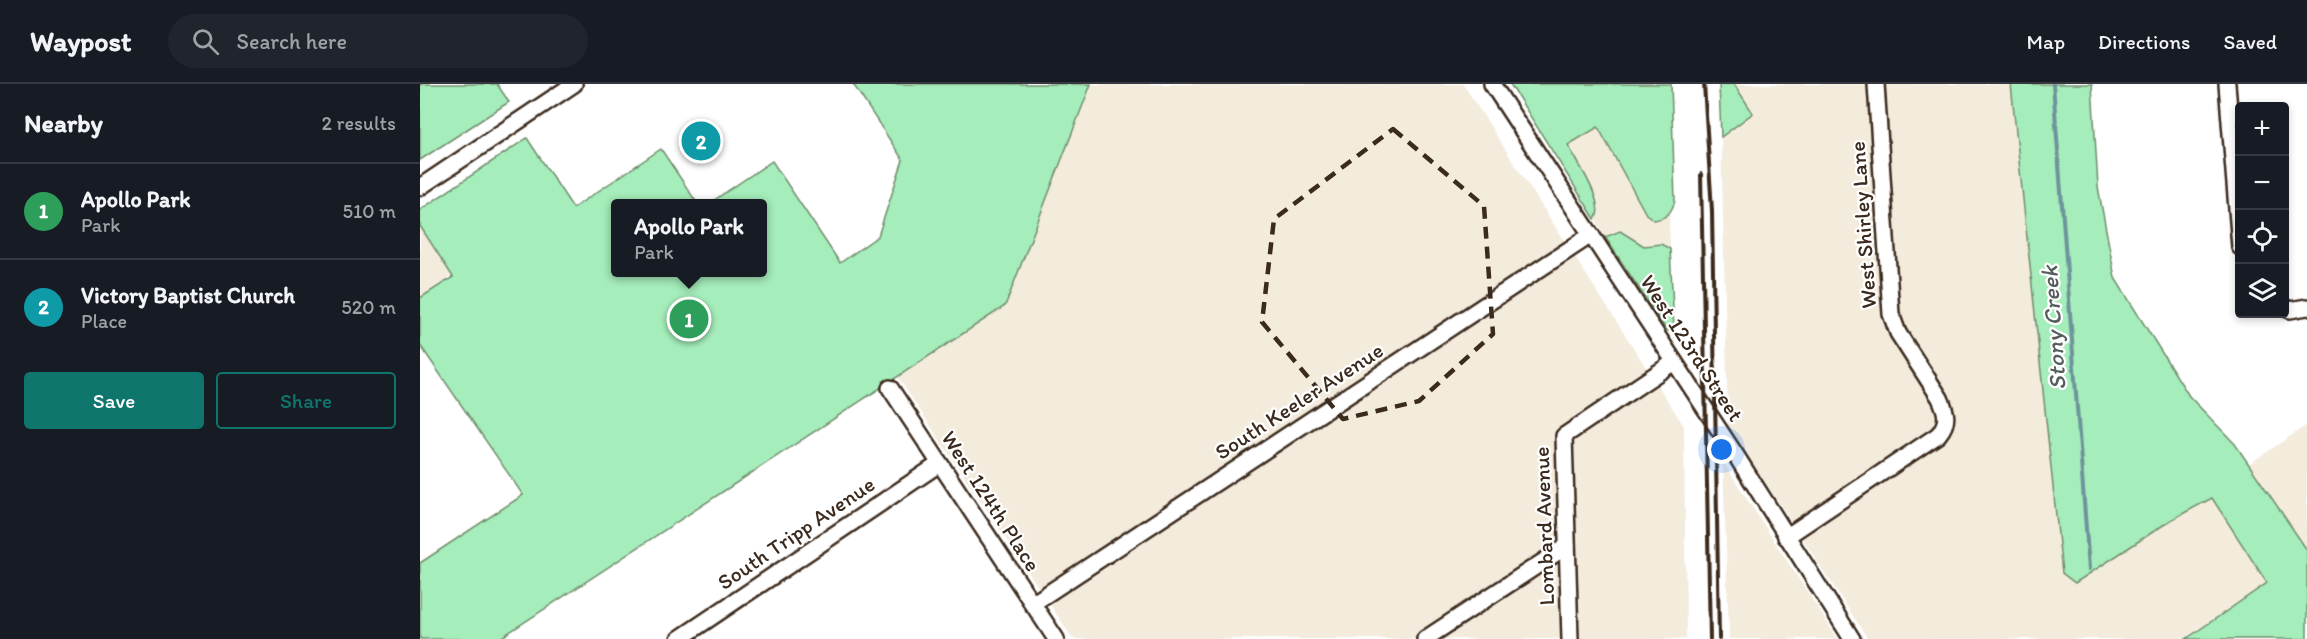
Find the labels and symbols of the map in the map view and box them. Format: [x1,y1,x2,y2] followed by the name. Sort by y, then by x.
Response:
[682,118,720,164] pin: 2
[1844,140,1882,310] street label: West Shirley Lane
[2034,263,2072,391] water label: Stony Creek
[1634,269,1750,427] street label: West 123rd Street
[670,296,708,342] pin: 1
[1210,336,1388,466] street label: South Keeler Avenue
[935,425,1047,577] street label: West 124th Place
[1707,435,1736,464] your location
[1528,446,1560,606] street label: Lombard Avenue
[712,470,880,596] street label: South Tripp Avenue

